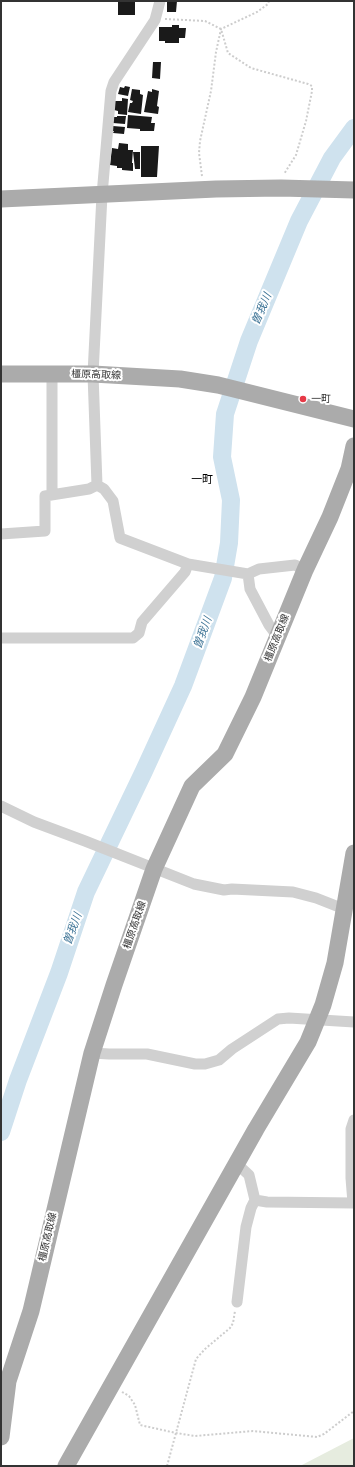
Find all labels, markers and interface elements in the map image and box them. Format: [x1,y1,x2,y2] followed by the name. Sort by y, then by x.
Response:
[249,291,275,327] water label: 曽我川
[71,368,121,382] street label: 橿原高取線
[311,393,331,405] place label: 一町
[298,394,308,404] marker: 一町
[191,473,213,487] district label: 一町
[262,613,292,663] street label: 橿原高取線
[191,615,215,651] water label: 曽我川
[121,899,149,951] street label: 橿原高取線
[61,911,85,947] water label: 曽我川
[37,1211,59,1263] street label: 橿原高取線

